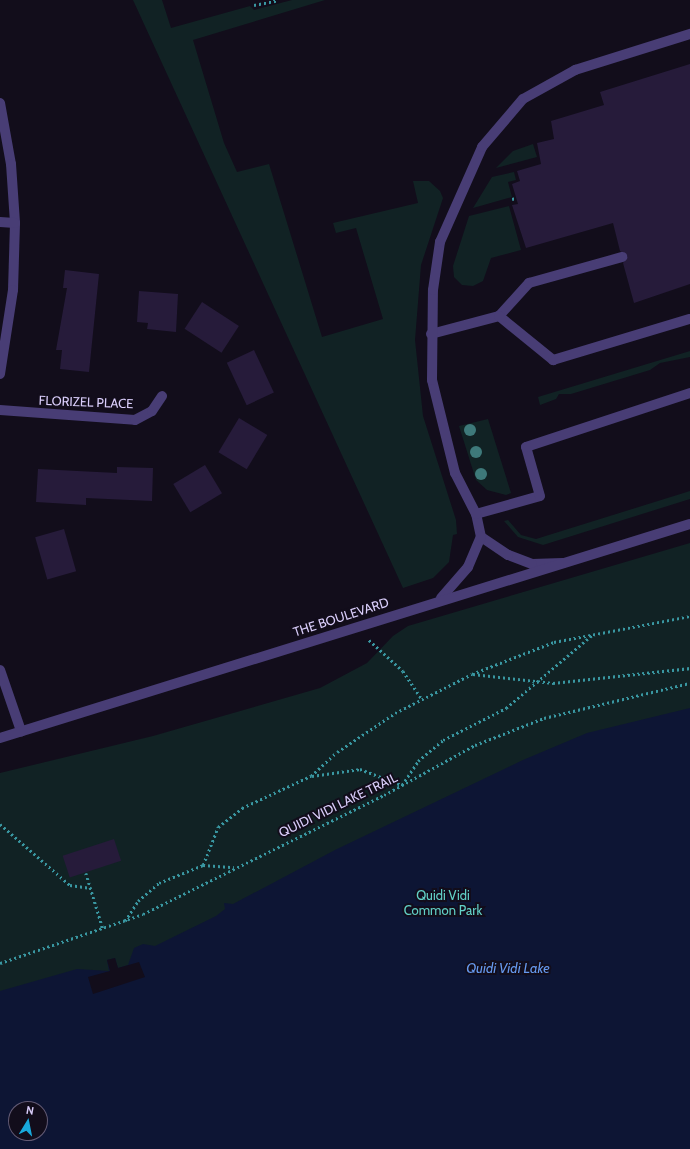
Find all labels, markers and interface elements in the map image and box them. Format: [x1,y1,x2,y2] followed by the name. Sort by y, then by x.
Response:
[38,393,134,411] street label: FLORIZEL PLACE
[291,594,391,640] street label: THE BOULEVARD
[276,770,400,840] street label: QUIDI VIDI LAKE TRAIL
[404,888,482,919] park label: Quidi Vidi Common Park
[466,960,550,976] water label: Quidi Vidi Lake
[8,1101,48,1141] north arrow
[25,1103,35,1118] text: N

